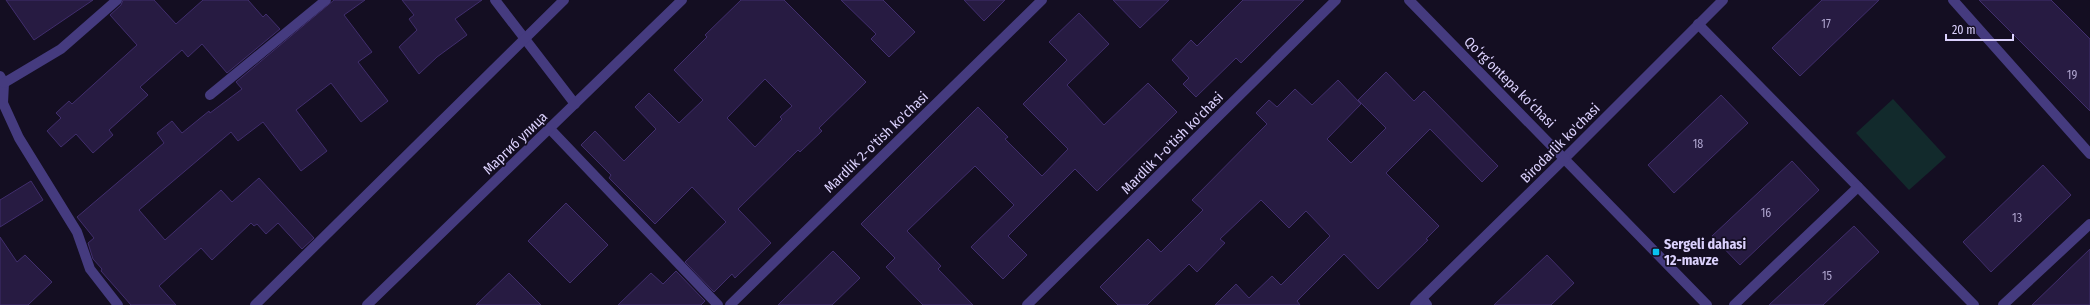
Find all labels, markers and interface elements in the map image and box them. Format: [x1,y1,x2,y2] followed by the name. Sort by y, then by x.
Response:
[1946,16,2013,42] scale bar
[1821,17,1831,31] house number: 17
[1952,23,1976,37] text: 20 m
[1460,33,1559,132] street label: Qoʻrgʻontepa koʻchasi
[2067,68,2077,82] house number: 19
[821,88,932,196] street label: Mardlik 2-o'tish ko'chasi
[1118,89,1227,198] street label: Mardlik 1-o'tish ko'chasi
[1517,100,1604,187] street label: Birodarlik ko'chasi
[480,108,551,178] street label: Маргиб улица
[1693,137,1703,151] house number: 18
[1761,206,1771,220] house number: 16
[2012,211,2022,225] house number: 13
[1664,236,1746,269] place label: Sergeli dahasi 12-mavze
[1651,247,1661,257] marker: Sergeli dahasi 12-mavze
[1822,269,1833,283] house number: 15

